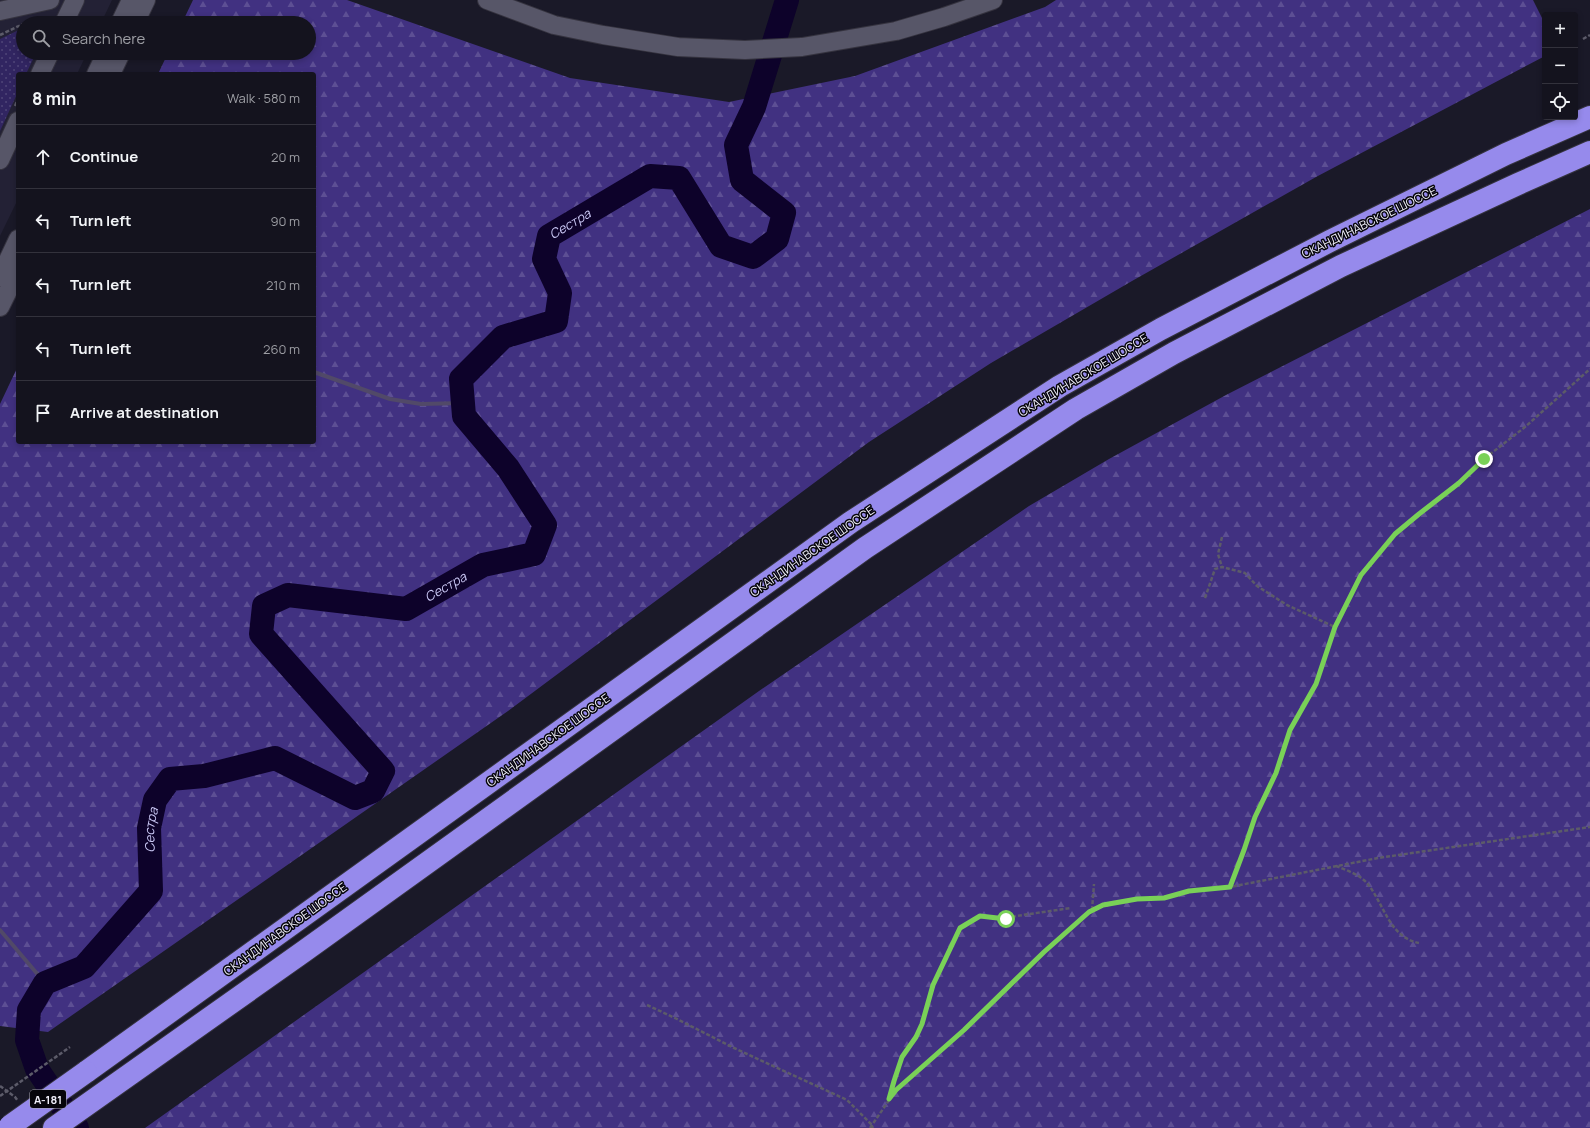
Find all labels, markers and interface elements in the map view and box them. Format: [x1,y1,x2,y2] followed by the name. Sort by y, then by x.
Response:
[1542,12,1578,120] map controls
[1542,12,1578,48] button: +
[16,16,316,60] search box
[30,27,52,49] icon: search
[62,28,145,49] text: Search here
[1542,48,1578,84] button: −
[1542,84,1578,120] button: locate
[32,87,77,110] text: 8 min
[227,89,300,107] text: Walk · 580 m
[32,146,54,168] icon: ahead
[70,146,138,167] text: Continue
[271,148,300,166] text: 20 m
[1299,182,1440,262] street label: СКАНДИНАВСКОЕ ШОССЕ
[546,204,595,243] water label: Сестра
[32,210,54,232] icon: left
[70,210,132,231] text: Turn left
[270,212,300,230] text: 90 m
[32,274,54,296] icon: left
[70,274,132,295] text: Turn left
[266,276,300,294] text: 210 m
[1015,329,1151,421] street label: СКАНДИНАВСКОЕ ШОССЕ
[32,338,54,360] icon: left
[70,338,132,359] text: Turn left
[263,340,300,358] text: 260 m
[32,402,54,424] icon: arrive
[70,402,219,423] text: Arrive at destination
[1475,450,1493,468] route end
[746,501,878,601] street label: СКАНДИНАВСКОЕ ШОССЕ
[421,567,470,606] water label: Сестра
[483,689,613,791] street label: СКАНДИНАВСКОЕ ШОССЕ
[140,805,162,853] water label: Сестра
[220,878,350,980] street label: СКАНДИНАВСКОЕ ШОССЕ
[997,910,1015,928] route start
[30,1090,66,1108] road number: А-181

